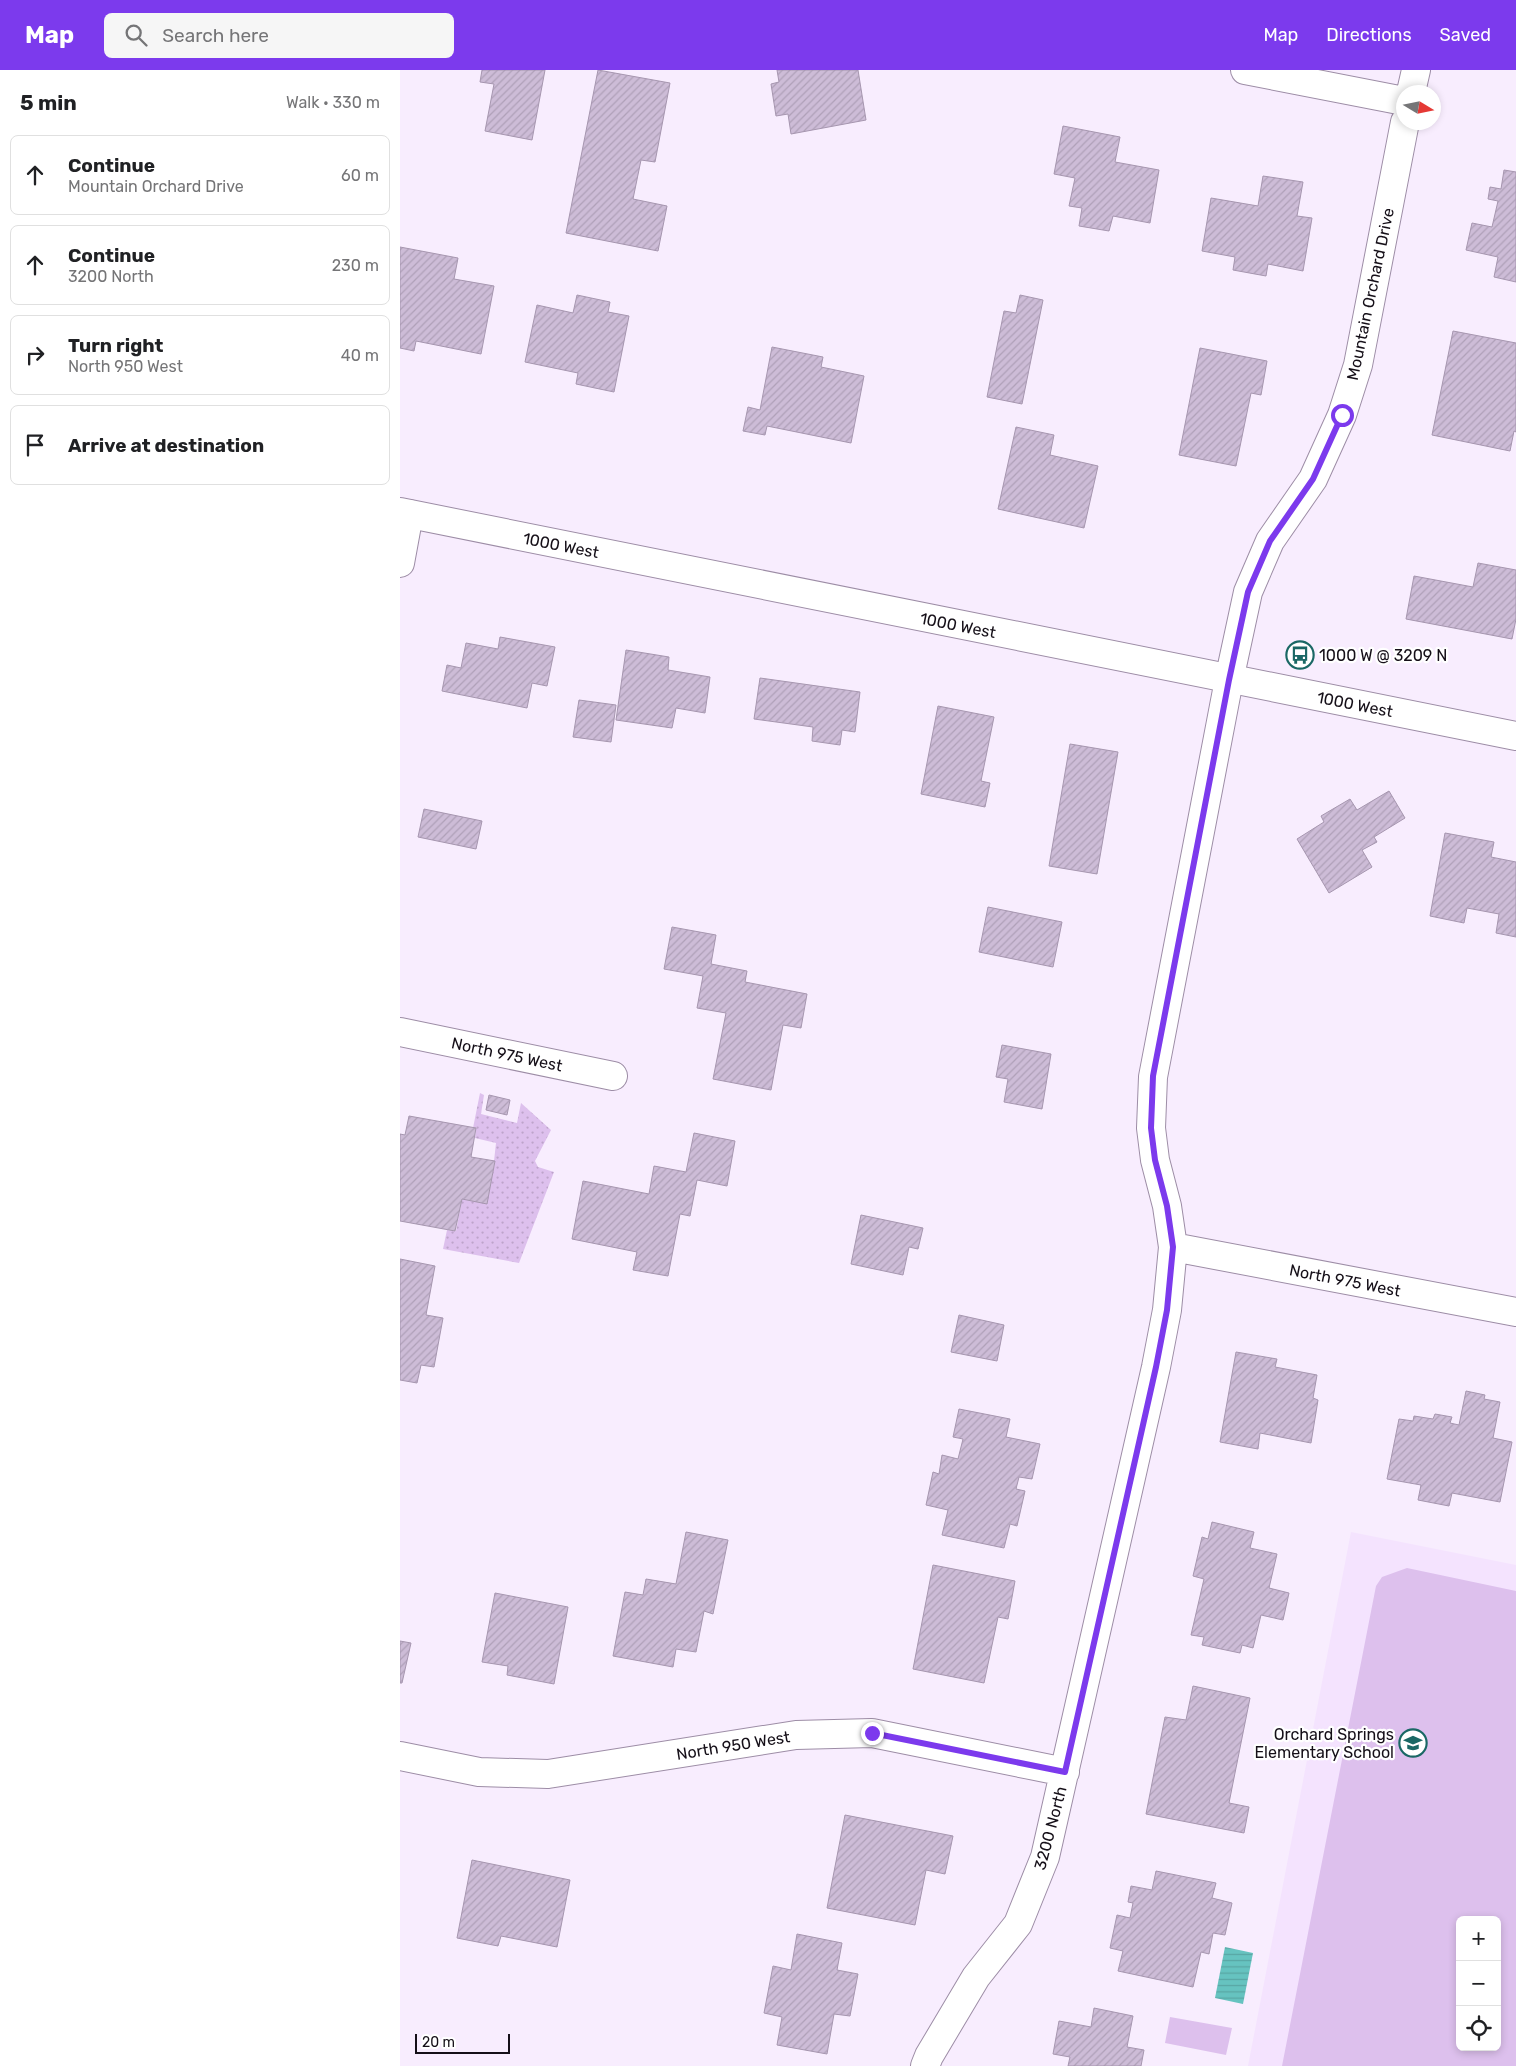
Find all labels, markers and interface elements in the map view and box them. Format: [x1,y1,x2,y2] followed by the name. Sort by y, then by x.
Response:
[104,13,454,58] search box
[25,21,74,49] text: Map
[122,21,150,49] icon: search
[162,24,269,47] text: Search here
[1263,24,1298,46] text: Map
[1326,24,1412,46] text: Directions
[1440,24,1491,46] text: Saved
[1396,85,1441,130] north arrow
[20,90,77,115] text: 5 min
[286,93,380,112] text: Walk · 330 m
[68,154,155,177] text: Continue
[21,161,49,189] icon: ahead
[341,166,379,185] text: 60 m
[68,177,244,196] text: Mountain Orchard Drive
[1343,206,1398,382] street label: Mountain Orchard Drive
[68,244,155,267] text: Continue
[21,251,49,279] icon: ahead
[332,256,379,275] text: 230 m
[68,267,154,286] text: 3200 North
[68,334,163,357] text: Turn right
[21,341,49,369] icon: right
[341,346,379,365] text: 40 m
[68,357,183,376] text: North 950 West
[1331,404,1354,427] route start
[21,431,49,459] icon: arrive
[68,434,264,457] text: Arrive at destination
[521,529,600,562] street label: 1000 West
[918,609,997,642] street label: 1000 West
[1285,640,1315,670] bus stop icon: 1000 W @ 3209 N
[1319,646,1447,665] place label: 1000 W @ 3209 N
[1315,688,1394,721] street label: 1000 West
[450,1033,564,1076] street label: North 975 West
[1288,1260,1402,1301] street label: North 975 West
[861,1722,884,1745] route end
[1254,1725,1394,1762] place label: Orchard Springs Elementary School
[675,1727,791,1764] street label: North 950 West
[1398,1728,1428,1758] school or university icon: Orchard Springs Elementary School
[1030,1784,1071,1872] street label: 3200 North
[1456,1916,1501,2051] map controls
[1456,1916,1501,1961] button: +
[1456,1961,1501,2006] button: −
[1456,2006,1501,2051] button: locate
[415,2031,510,2054] scale bar
[422,2034,455,2051] text: 20 m

